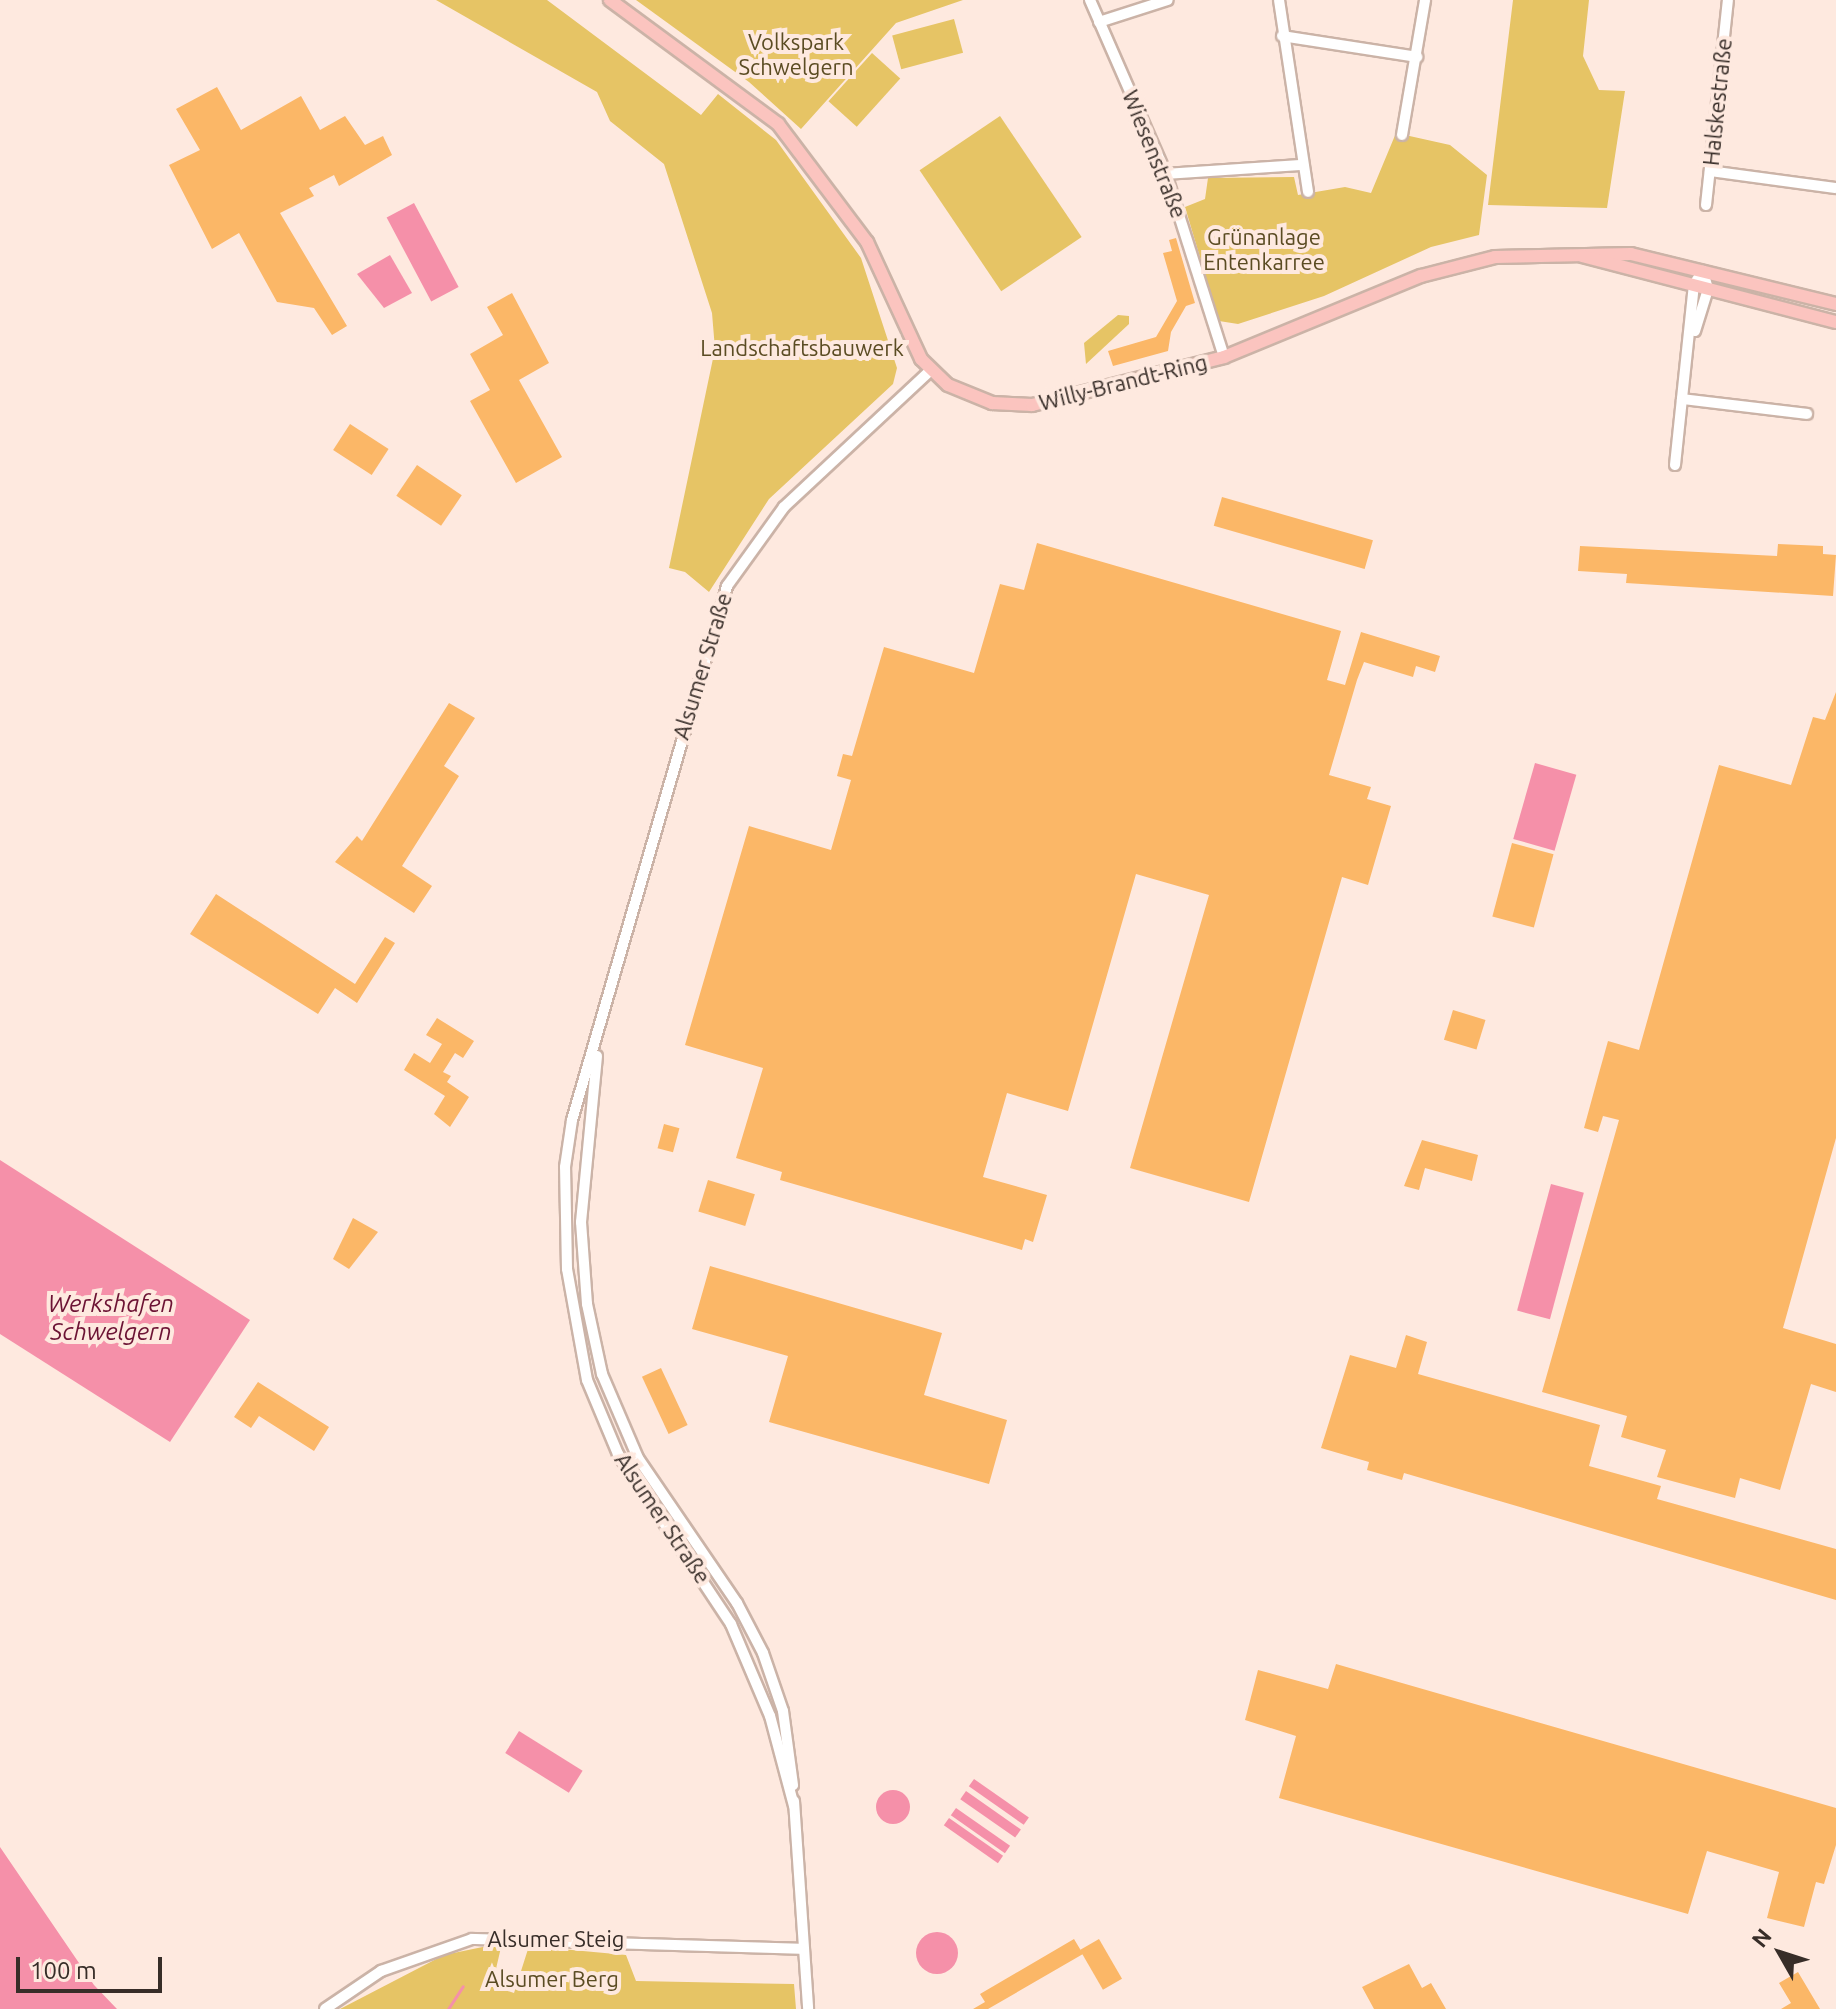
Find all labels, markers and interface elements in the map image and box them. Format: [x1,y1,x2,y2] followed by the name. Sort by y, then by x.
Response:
[739,28,853,80] park label: Volkspark Schwelgern
[1697,37,1737,167] street label: Halskestraße
[1117,86,1193,222] street label: Wiesenstraße
[1203,223,1325,274] park label: Grünanlage Entenkarree
[700,335,904,361] park label: Landschaftsbauwerk
[1036,348,1210,416] street label: Willy-Brandt-Ring
[667,590,737,742] street label: Alsumer Straße
[48,1290,174,1346] water label: Werkshafen Schwelgern
[610,1448,716,1588] street label: Alsumer Straße
[1740,1913,1820,1993] north arrow
[1746,1923,1776,1952] text: N
[488,1926,624,1952] street label: Alsumer Steig
[20,1941,166,1991] scale bar
[30,1957,97,1984] text: 100 m
[485,1966,619,1992] park label: Alsumer Berg

